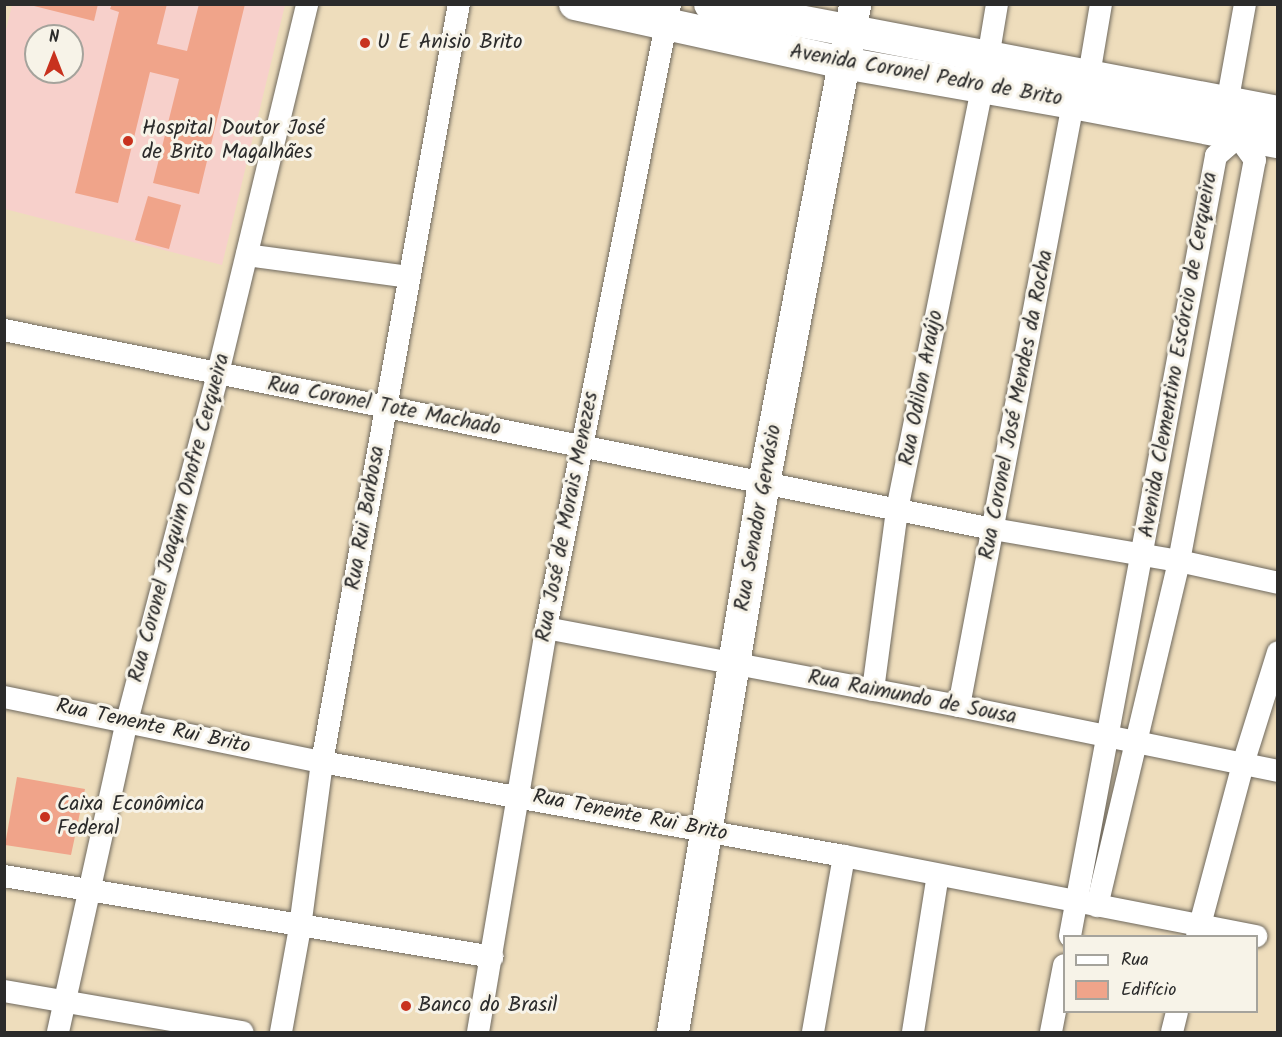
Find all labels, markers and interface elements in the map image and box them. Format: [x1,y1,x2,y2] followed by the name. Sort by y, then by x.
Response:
[24,24,84,84] north arrow
[49,25,59,50] text: N
[377,30,522,56] place label: U E Anisio Brito
[358,36,372,50] marker: U E Anisio Brito
[788,40,1064,112] street label: Avenida Coronel Pedro de Brito
[142,116,325,166] place label: Hospital Doutor José de Brito Magalhães
[119,132,137,150] marker: Hospital Doutor José de Brito Magalhães
[1134,170,1224,540] street label: Avenida Clementino Escórcio de Cerqueira
[975,248,1059,562] street label: Rua Coronel José Mendes da Rocha
[895,308,949,468] street label: Rua Odilon Araújo
[124,351,236,685] street label: Rua Coronel Joaquim Onofre Cerqueira
[265,372,503,442] street label: Rua Coronel Tote Machado
[531,390,605,644] street label: Rua José de Morais Menezes
[730,423,788,613] street label: Rua Senador Gervásio
[341,444,391,592] street label: Rua Rui Barbosa
[806,665,1018,731] street label: Rua Raimundo de Sousa
[54,694,252,760] street label: Rua Tenente Rui Brito
[530,785,730,847] street label: Rua Tenente Rui Brito
[57,792,204,842] place label: Caixa Econômica Federal
[38,810,52,824] marker: Caixa Econômica Federal
[1063,935,1258,1013] legend
[1121,946,1149,975] text: Rua
[1121,976,1176,1005] text: Edifício
[418,993,557,1019] place label: Banco do Brasil
[399,999,413,1013] marker: Banco do Brasil

